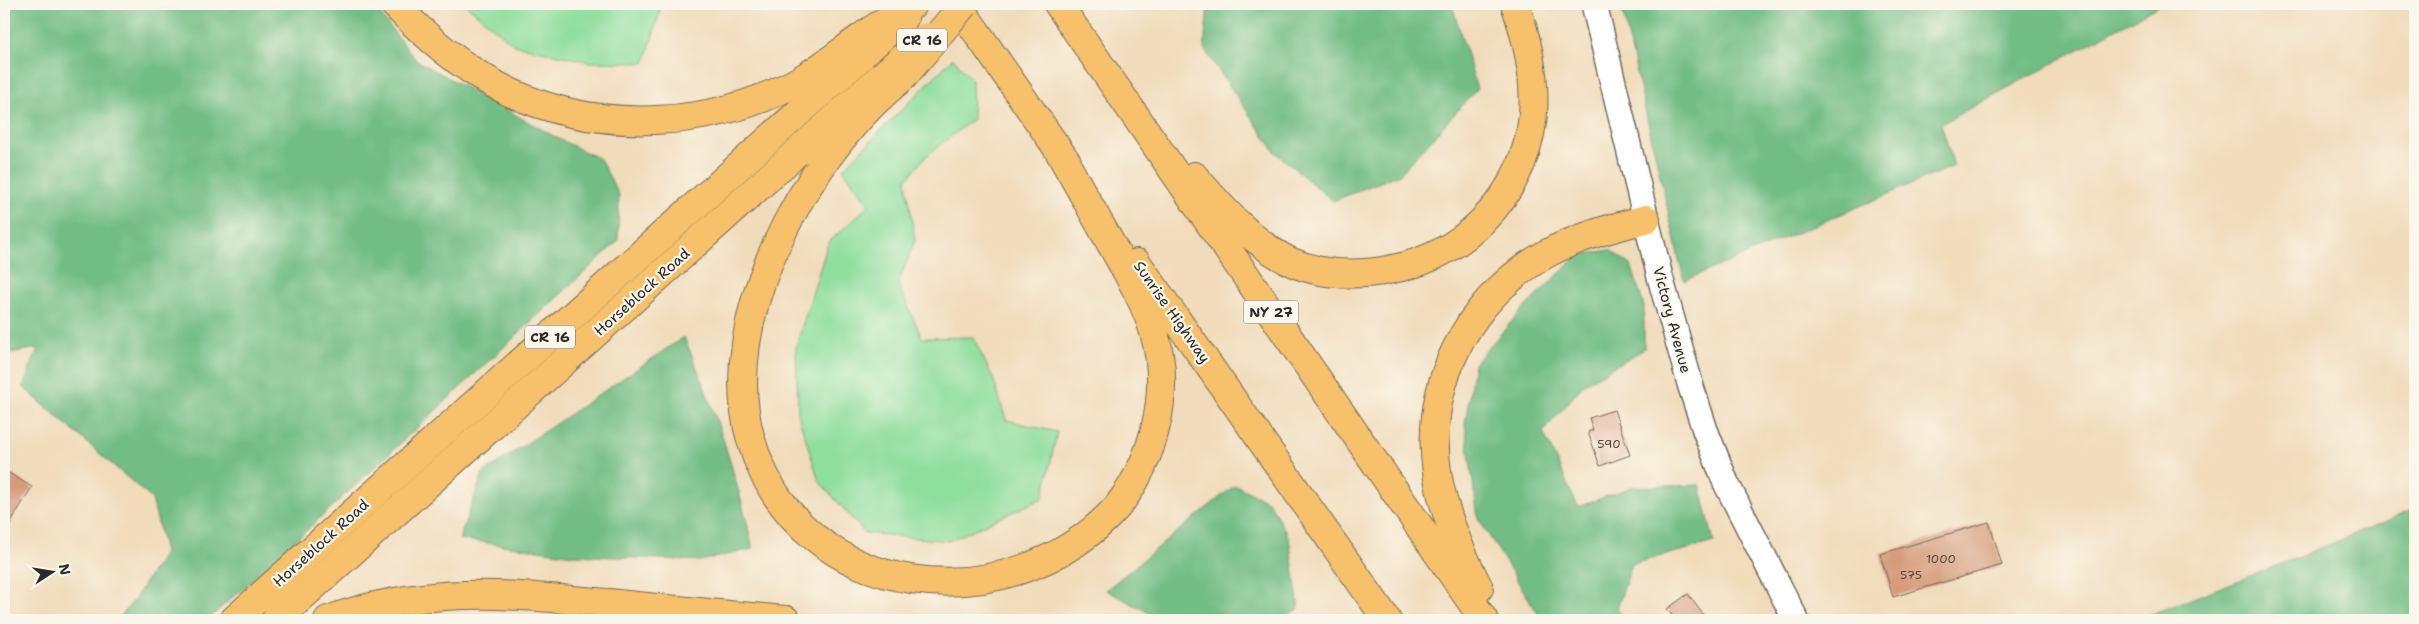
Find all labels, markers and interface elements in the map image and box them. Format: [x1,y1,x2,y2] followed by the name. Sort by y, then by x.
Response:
[897,28,947,52] road number: CR 16
[590,243,695,340] street label: Horseblock Road
[1129,257,1215,367] street label: Sunrise Highway
[1648,264,1696,376] street label: Victory Avenue
[1244,300,1298,324] road number: NY 27
[525,326,575,348] road number: CR 16
[1597,436,1621,452] house number: 590
[269,494,374,591] street label: Horseblock Road
[28,546,78,596] north arrow
[1926,551,1956,567] house number: 1000
[55,562,75,577] text: N
[1900,567,1922,583] house number: 575

